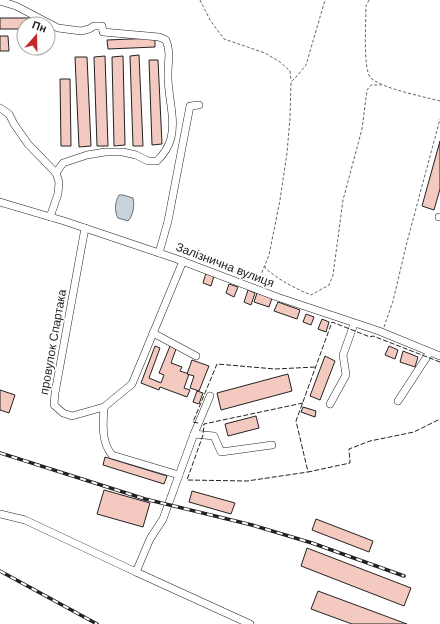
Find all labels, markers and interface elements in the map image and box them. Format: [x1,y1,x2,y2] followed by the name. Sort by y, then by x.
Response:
[16,16,56,56] north arrow
[31,18,48,35] text: Пн
[174,240,276,290] street label: Залізнична вулиця
[37,288,69,396] street label: провулок Спартака

